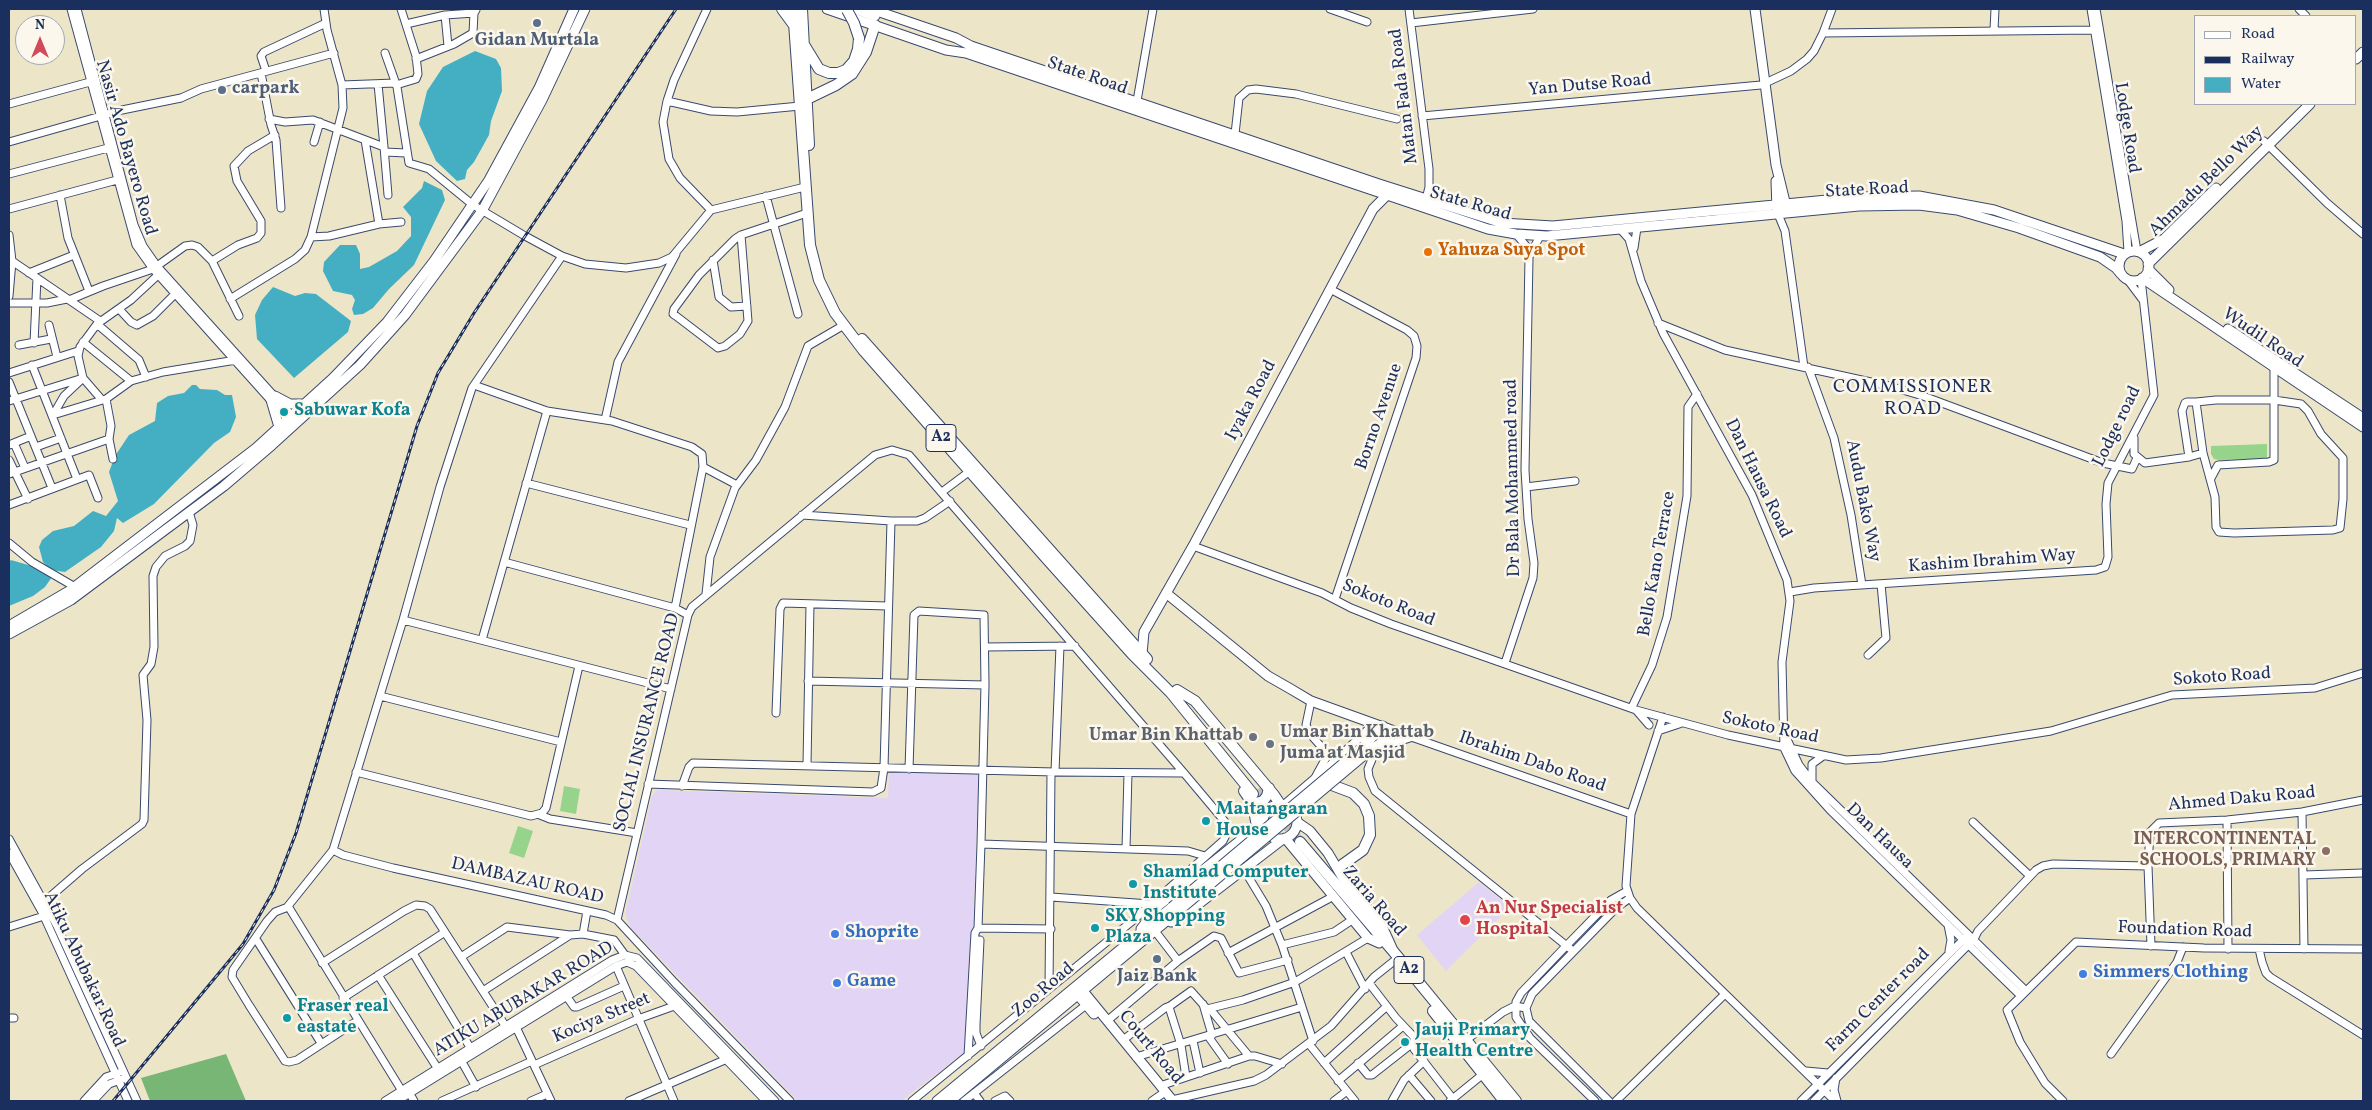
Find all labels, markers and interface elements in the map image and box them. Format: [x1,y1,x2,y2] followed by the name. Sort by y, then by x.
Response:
[15,15,65,65] north arrow
[2194,15,2357,105] legend
[35,16,45,35] text: N
[531,17,543,29] marker: Gidan Murtala
[2241,24,2275,45] text: Road
[1386,27,1424,165] street label: Matan Fada Road
[475,31,599,53] place label: Gidan Murtala
[2241,49,2294,70] text: Railway
[1044,53,1130,101] street label: State Road
[90,58,160,238] street label: Nasir Ado Bayero Road
[1528,70,1652,102] street label: Yan Dutse Road
[2241,74,2281,95] text: Water
[232,79,299,101] place label: carpark
[2108,81,2144,175] street label: Lodge Road
[216,84,228,96] marker: carpark
[2145,122,2269,242] street label: Ahmadu Bello Way
[1825,178,1909,204] street label: State Road
[1427,183,1513,227] street label: State Road
[1438,241,1585,263] place label: Yahuza Suya Spot
[1422,246,1434,258] marker: Yahuza Suya Spot
[2218,304,2306,374] street label: Wudil Road
[1222,357,1282,445] street label: Iyaka Road
[1352,361,1408,473] street label: Borno Avenue
[1831,378,1995,422] district label: COMMISSIONER ROAD
[1501,379,1527,577] street label: Dr Bala Mohammed road
[2089,383,2147,471] street label: Lodge road
[294,401,411,423] place label: Sabuwar Kofa
[278,406,290,418] marker: Sabuwar Kofa
[1719,416,1795,542] street label: Dan Hausa Road
[926,424,956,452] road number: A2
[1840,438,1884,564] street label: Audu Bako Way
[1635,490,1681,638] street label: Bello Kano Terrace
[1907,545,2077,579] street label: Kashim Ibrahim Way
[1338,576,1438,632] street label: Sokoto Road
[610,611,686,835] street label: SOCIAL INSURANCE ROAD
[2172,664,2272,692] street label: Sokoto Road
[1720,708,1820,750] street label: Sokoto Road
[1280,723,1434,766] place label: Umar Bin Khattab Juma'at Masjid
[1089,726,1243,748] place label: Umar Bin Khattab
[1456,728,1608,798] street label: Ibrahim Dabo Road
[1247,731,1259,743] marker: Umar Bin Khattab
[1264,738,1276,750] marker: Umar Bin Khattab Juma'at Masjid
[2167,783,2317,817] street label: Ahmed Daku Road
[1841,799,1917,875] street label: Dan Hausa
[1216,800,1328,842] place label: Maitangaran House
[1200,815,1212,827] marker: Maitangaran House
[2133,830,2316,872] place label: INTERCONTINENTAL SCHOOLS, PRIMARY
[2320,845,2332,857] marker: INTERCONTINENTAL SCHOOLS, PRIMARY
[449,854,605,910] street label: DAMBAZAU ROAD
[1336,862,1410,942] street label: Zaria Road
[1143,863,1308,906] place label: Shamlad Computer Institute
[1127,878,1139,890] marker: Shamlad Computer Institute
[37,889,129,1051] street label: Atiku Abubakar Road
[1476,899,1623,942] place label: An Nur Specialist Hospital
[1105,907,1225,950] place label: SKY Shopping Plaza
[1458,913,1472,927] marker: An Nur Specialist Hospital
[2117,918,2253,944] street label: Foundation Road
[1089,922,1101,934] marker: SKY Shopping Plaza
[845,923,919,945] place label: Shoprite
[829,928,841,940] marker: Shoprite
[430,938,618,1062] street label: ATIKU ABUBAKAR ROAD
[1822,944,1936,1058] street label: Farm Center road
[1151,953,1163,965] marker: Jaiz Bank
[1394,956,1424,984] road number: A2
[1008,959,1080,1023] street label: Zoo Road
[2093,963,2248,985] place label: Simmers Clothing
[1117,967,1197,989] place label: Jaiz Bank
[2077,968,2089,980] marker: Simmers Clothing
[847,972,896,994] place label: Game
[831,977,843,989] marker: Game
[550,989,654,1049] street label: Kociya Street
[297,997,389,1040] place label: Fraser real eastate
[1113,1007,1187,1089] street label: Court Road
[281,1012,293,1024] marker: Fraser real eastate
[1415,1021,1533,1064] place label: Jauji Primary Health Centre
[1399,1036,1411,1048] marker: Jauji Primary Health Centre

